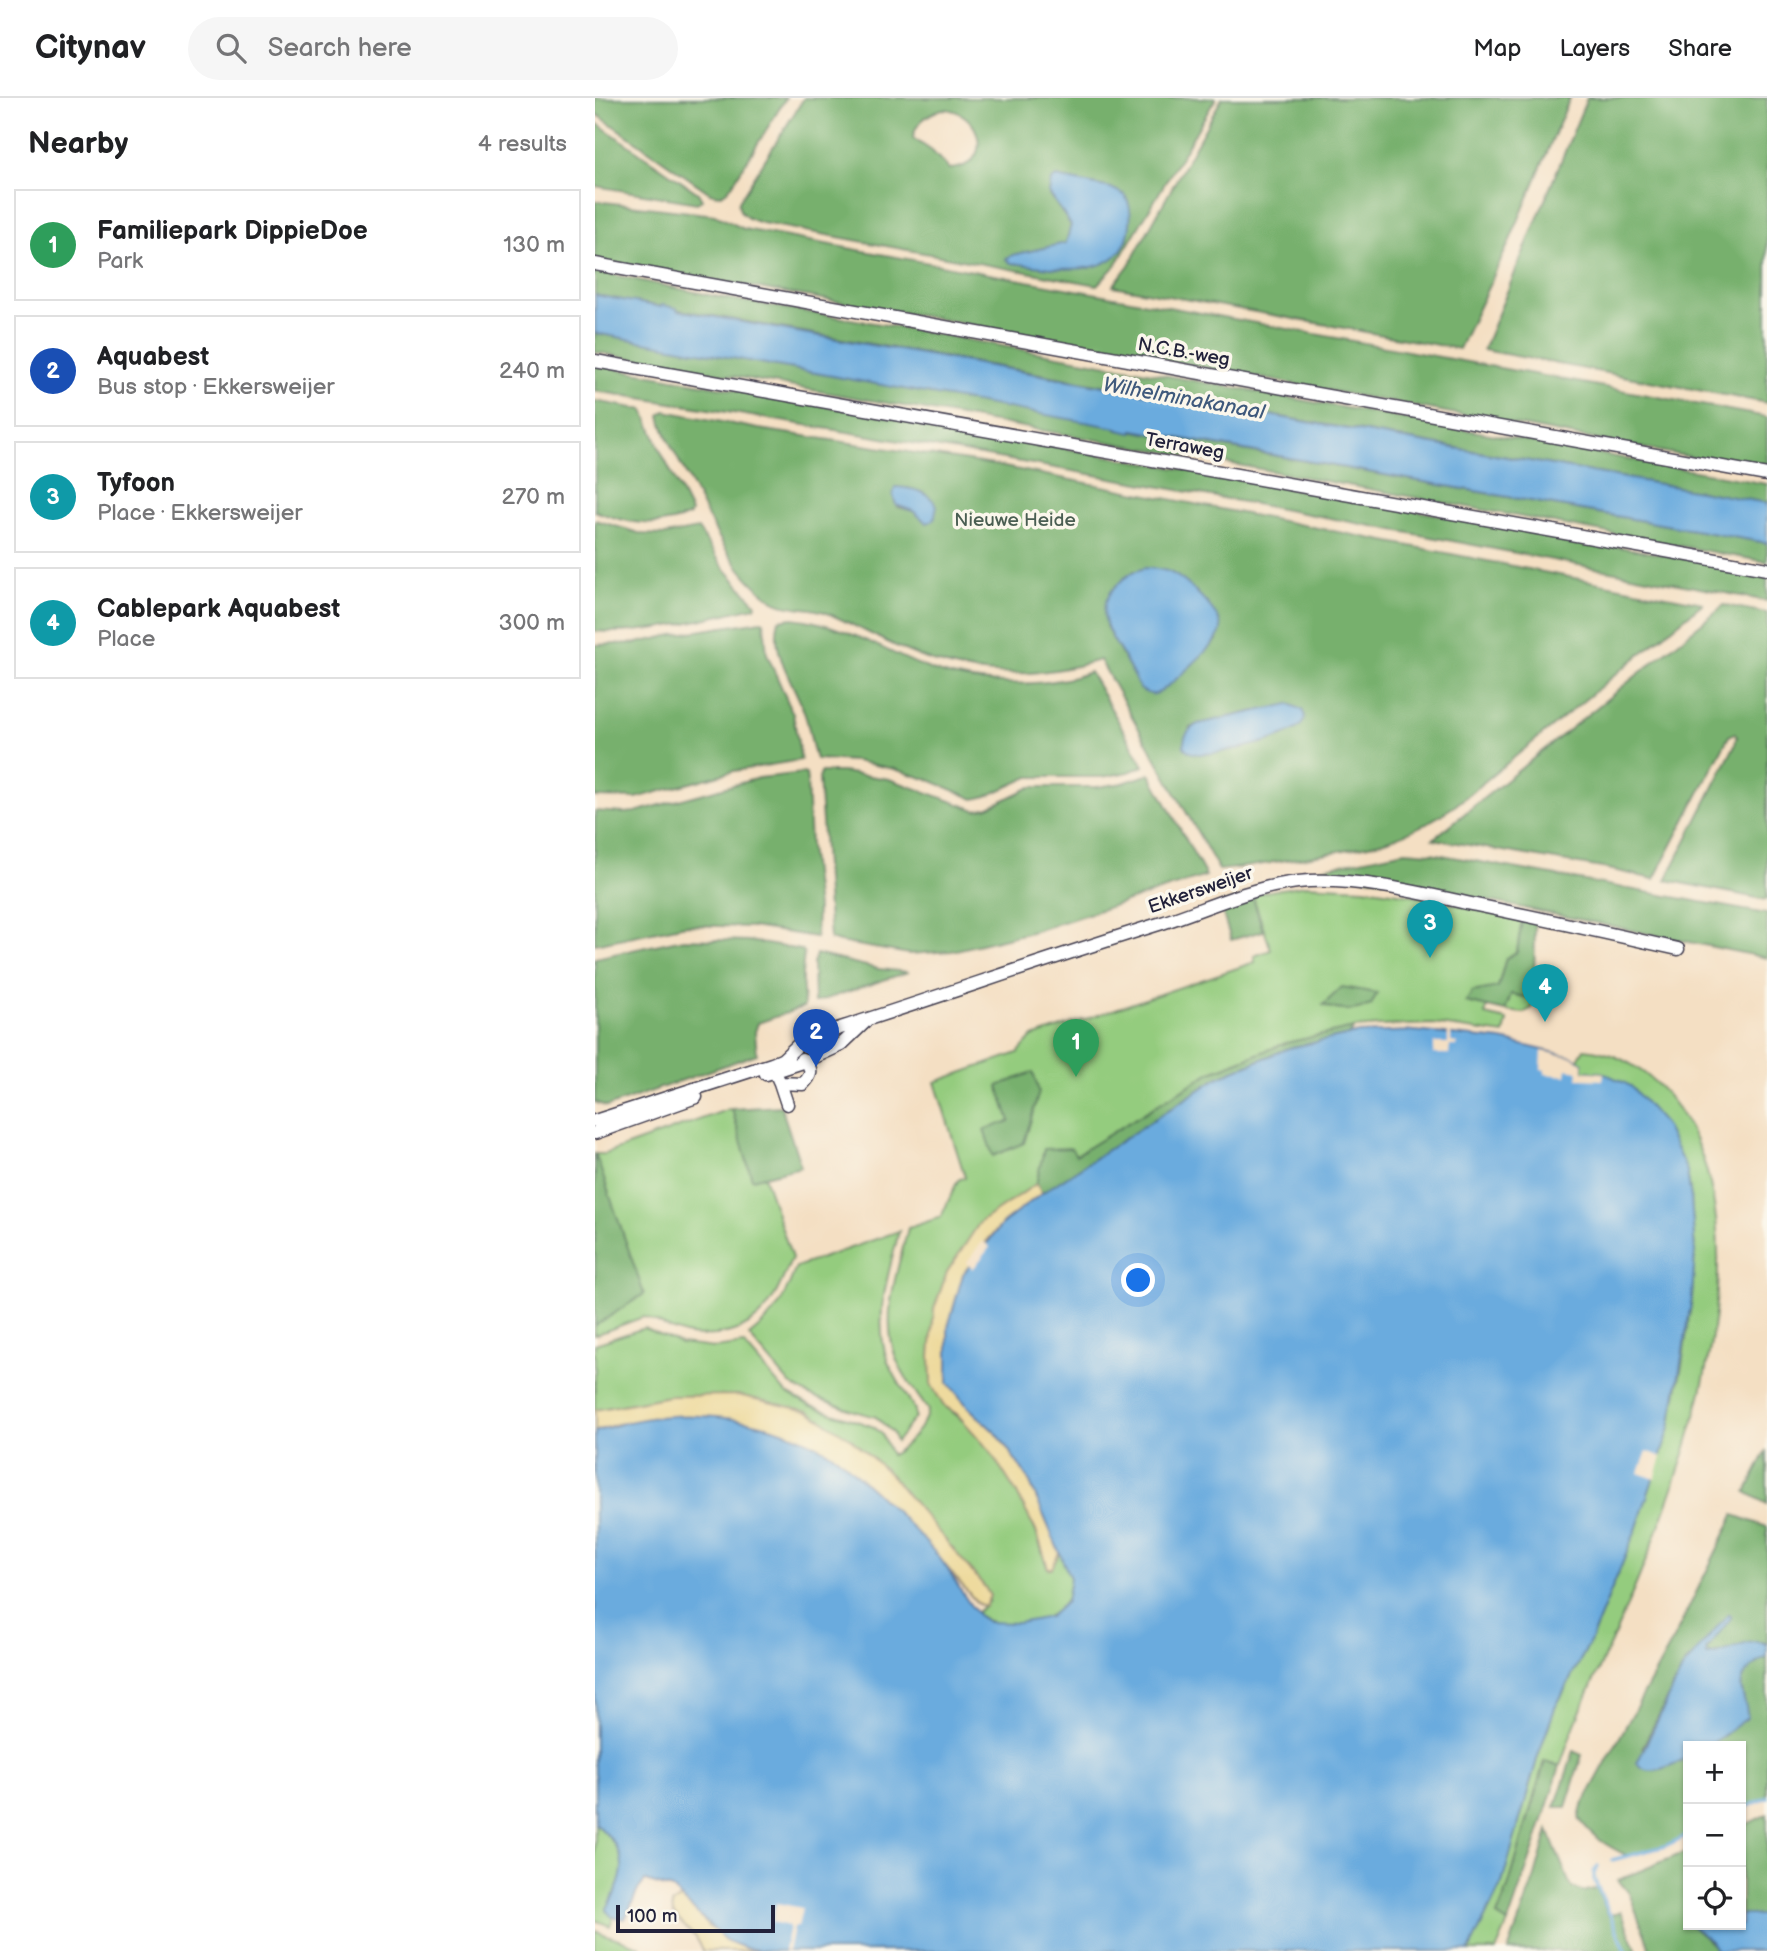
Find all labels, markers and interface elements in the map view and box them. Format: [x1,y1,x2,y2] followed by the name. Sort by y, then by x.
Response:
[188,17,678,80] search box
[35,28,146,68] text: Citynav
[212,29,250,67] icon: search
[268,33,412,64] text: Search here
[1473,34,1521,63] text: Map
[1559,34,1630,63] text: Layers
[1668,34,1732,63] text: Share
[28,126,128,162] text: Nearby
[478,130,567,158] text: 4 results
[97,216,368,247] text: Familiepark DippieDoe
[48,231,58,259] text: 1
[503,231,565,259] text: 130 m
[97,247,143,275] text: Park
[1136,333,1231,372] street label: N.C.B.-weg
[97,342,209,373] text: Aquabest
[46,357,60,385] text: 2
[499,357,565,385] text: 240 m
[1101,372,1268,425] water label: Wilhelminakanaal
[97,373,335,401] text: Bus stop · Ekkersweijer
[1144,428,1226,465] street label: Terraweg
[97,468,175,499] text: Tyfoon
[46,483,60,511] text: 3
[501,483,565,511] text: 270 m
[97,499,303,527] text: Place · Ekkersweijer
[954,509,1076,532] park label: Nieuwe Heide
[97,594,340,625] text: Cablepark Aquabest
[46,609,60,637] text: 4
[499,609,565,637] text: 300 m
[97,625,155,653] text: Place
[1145,861,1257,919] street label: Ekkersweijer
[1407,900,1453,958] pin: 3
[1522,964,1568,1022] pin: 4
[793,1009,839,1067] pin: 2
[1053,1019,1099,1077] pin: 1
[1121,1263,1155,1297] your location
[1683,1741,1746,1930] map controls
[1683,1741,1746,1804] button: +
[1683,1804,1746,1867] button: −
[1683,1867,1746,1930] button: locate
[616,1902,775,1934] scale bar
[627,1905,678,1928] text: 100 m

